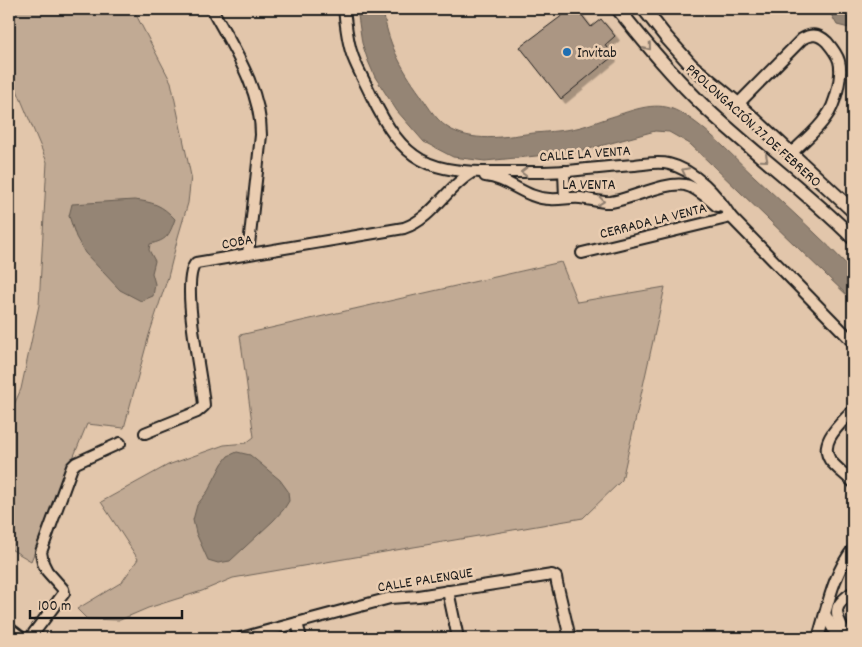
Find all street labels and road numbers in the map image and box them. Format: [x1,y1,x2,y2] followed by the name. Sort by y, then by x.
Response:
[680,59,825,194] street label: PROLONGACIÓN 27 DE FEBRERO
[539,141,632,169] street label: CALLE LA VENTA
[562,175,616,197] street label: LA VENTA
[598,198,709,246] street label: CERRADA LA VENTA
[220,229,255,257] street label: COBA
[376,563,475,599] street label: CALLE PALENQUE

